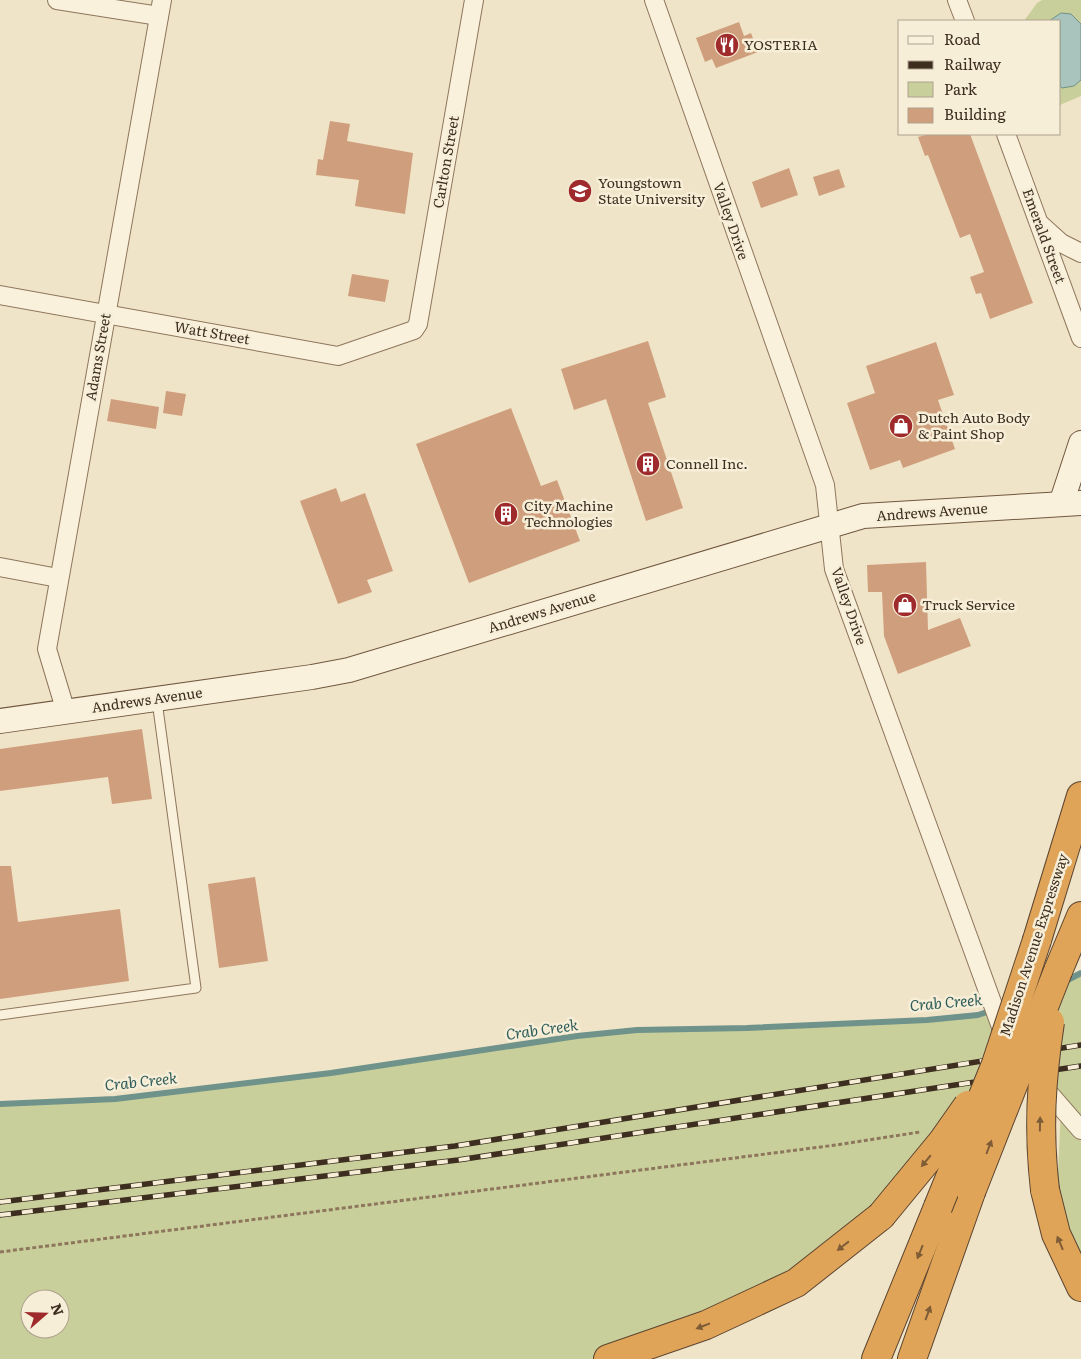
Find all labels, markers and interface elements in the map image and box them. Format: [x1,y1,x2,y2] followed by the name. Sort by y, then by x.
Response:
[898,20,1061,135] legend
[944,27,980,50] text: Road
[714,32,740,58] restaurant icon: YOSTERIA
[744,34,818,54] place label: YOSTERIA
[944,52,1002,75] text: Railway
[944,77,978,100] text: Park
[944,102,1006,125] text: Building
[427,114,463,210] street label: Carlton Street
[598,172,706,208] place label: Youngstown State University
[567,178,593,204] school or university icon: Youngstown State University
[709,179,755,262] street label: Valley Drive
[1018,185,1071,286] street label: Emerald Street
[79,311,115,402] street label: Adams Street
[173,316,252,349] street label: Watt Street
[918,407,1031,443] place label: Dutch Auto Body & Paint Shop
[888,413,914,439] shop icon: Dutch Auto Body & Paint Shop
[635,451,661,477] building icon: Connell Inc.
[666,453,748,473] place label: Connell Inc.
[524,495,613,531] place label: City Machine Technologies
[876,497,988,525] street label: Andrews Avenue
[493,501,519,527] building icon: City Machine Technologies
[827,564,873,647] street label: Valley Drive
[485,585,598,637] street label: Andrews Avenue
[892,592,918,618] shop icon: Truck Service
[922,594,1015,614] place label: Truck Service
[90,681,203,717] street label: Andrews Avenue
[994,850,1072,1039] street label: Madison Avenue Expressway
[909,987,984,1016] water label: Crab Creek
[504,1012,580,1045] water label: Crab Creek
[103,1065,179,1096] water label: Crab Creek
[1037,1115,1045,1131] one-way arrow
[985,1139,993,1154] one-way arrow
[921,1154,932,1167] one-way arrow
[1055,1236,1063,1250] one-way arrow
[837,1241,850,1252] one-way arrow
[915,1245,923,1260] one-way arrow
[20,1289,70,1339] north arrow
[47,1300,70,1318] text: N
[924,1305,932,1320] one-way arrow
[695,1322,710,1330] one-way arrow

